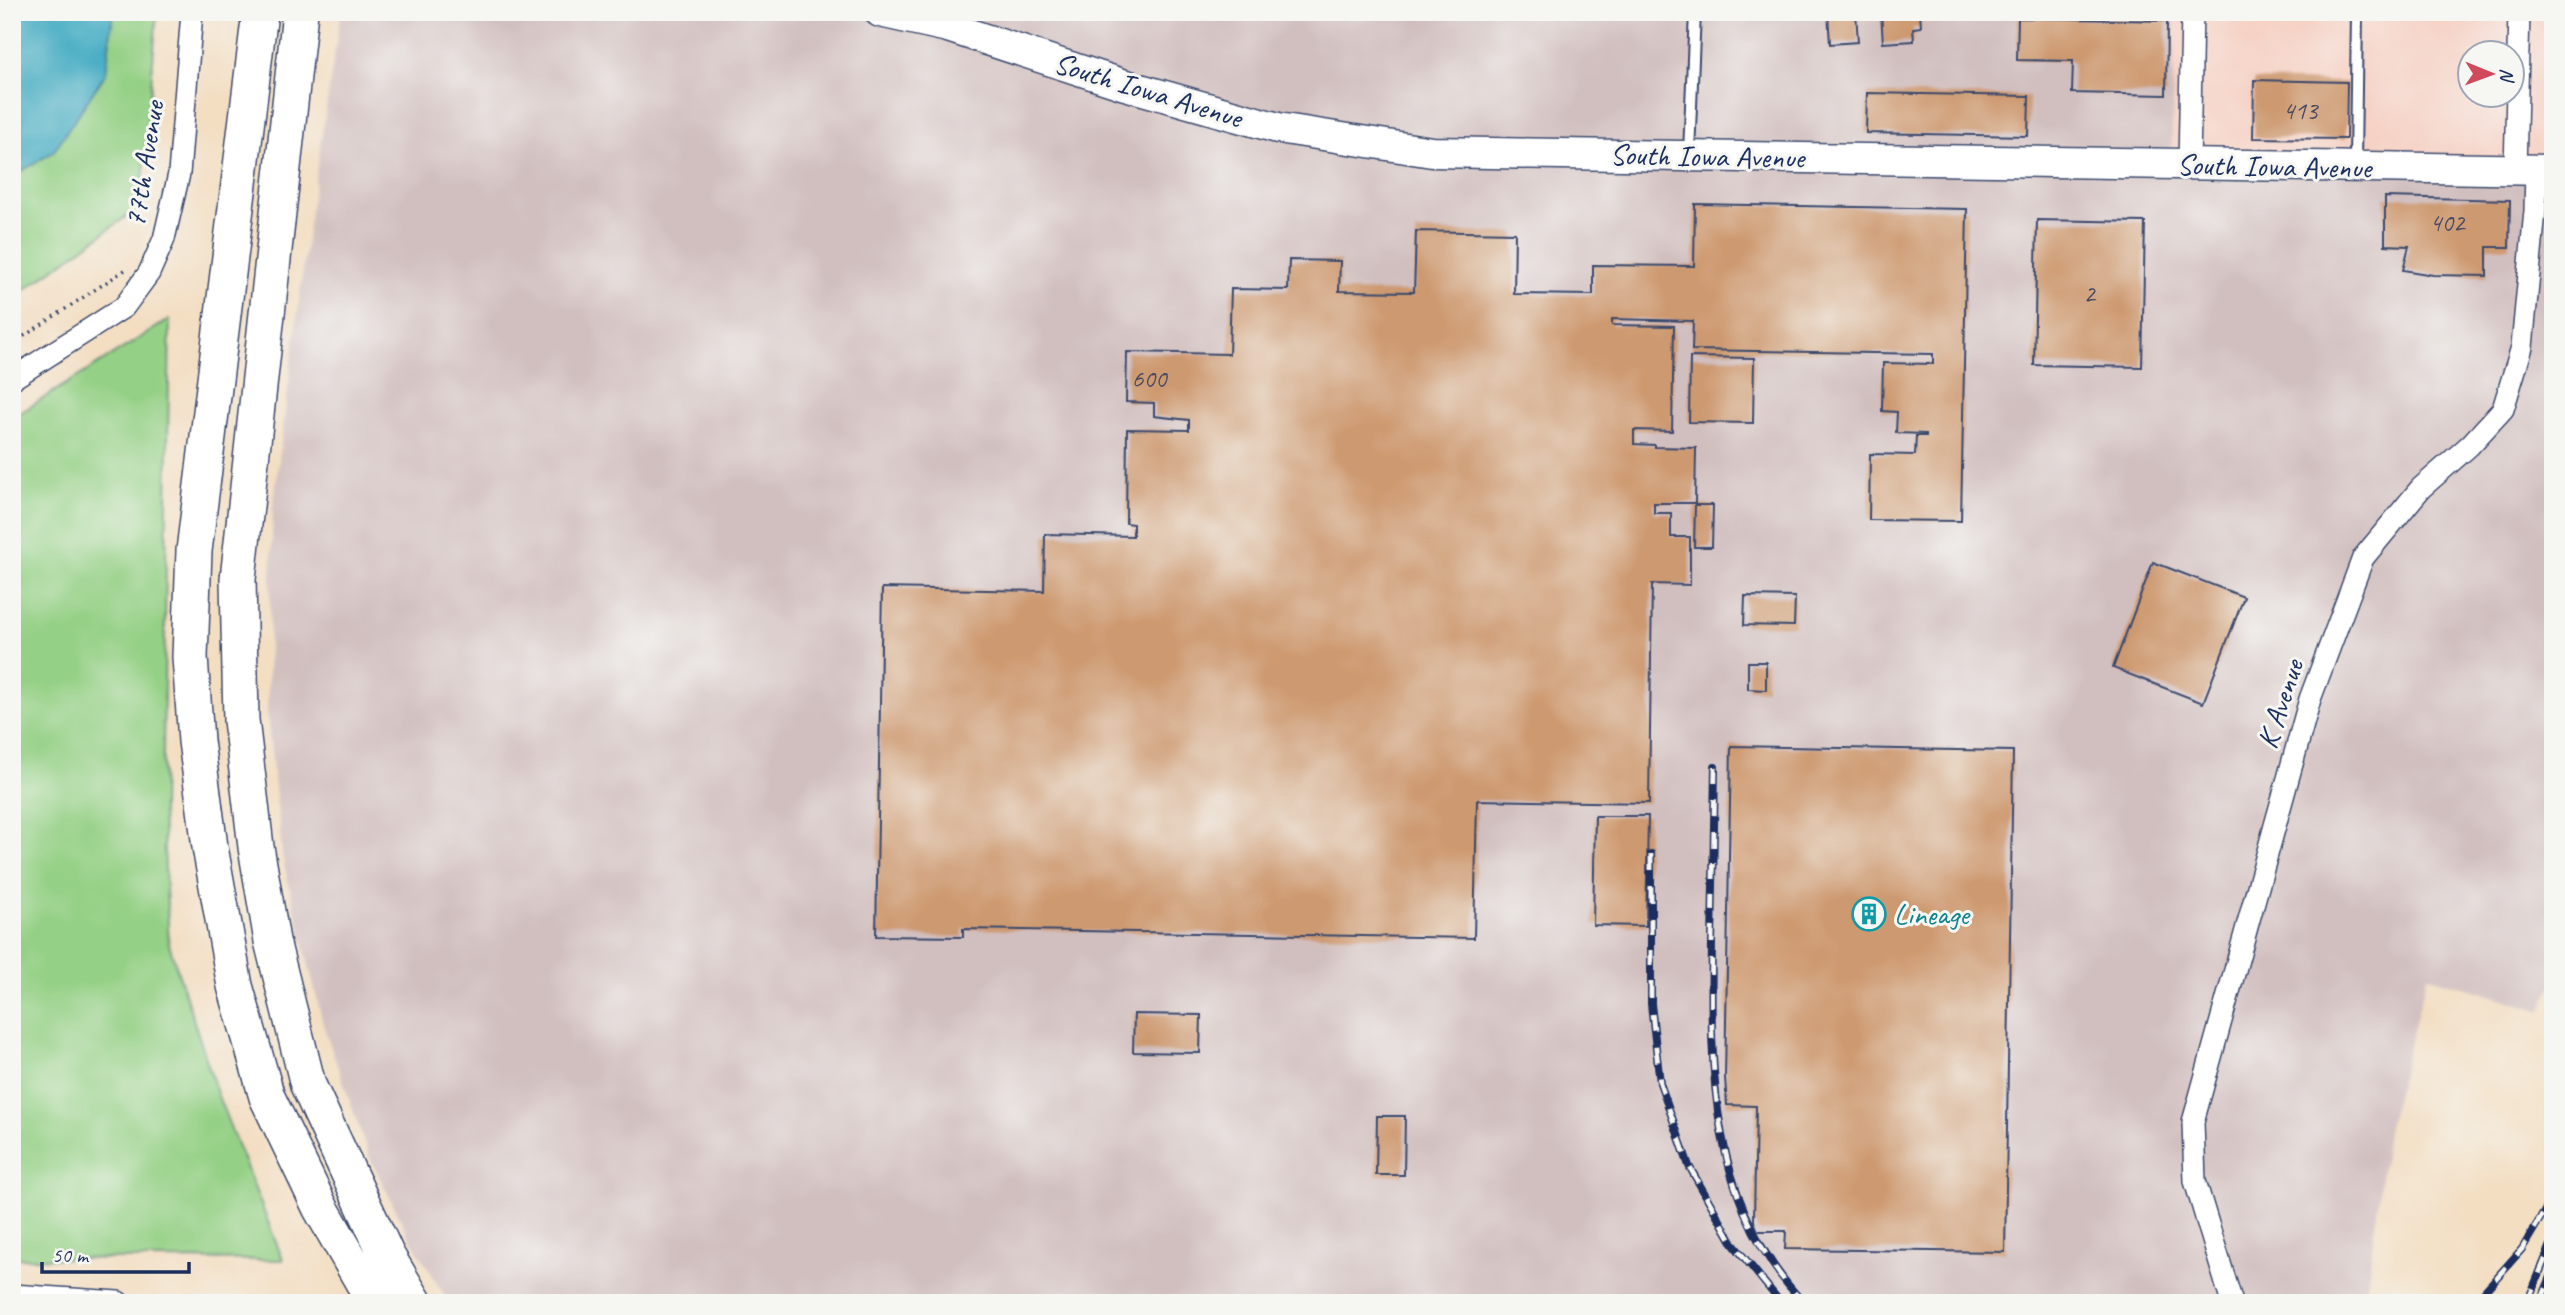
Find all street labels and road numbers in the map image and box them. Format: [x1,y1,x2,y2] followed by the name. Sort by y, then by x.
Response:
[1050,43,1249,137] street label: South Iowa Avenue
[115,96,173,230] street label: 77th Avenue
[1610,135,1807,177] street label: South Iowa Avenue
[2177,145,2374,187] street label: South Iowa Avenue
[2248,653,2313,753] street label: K Avenue

